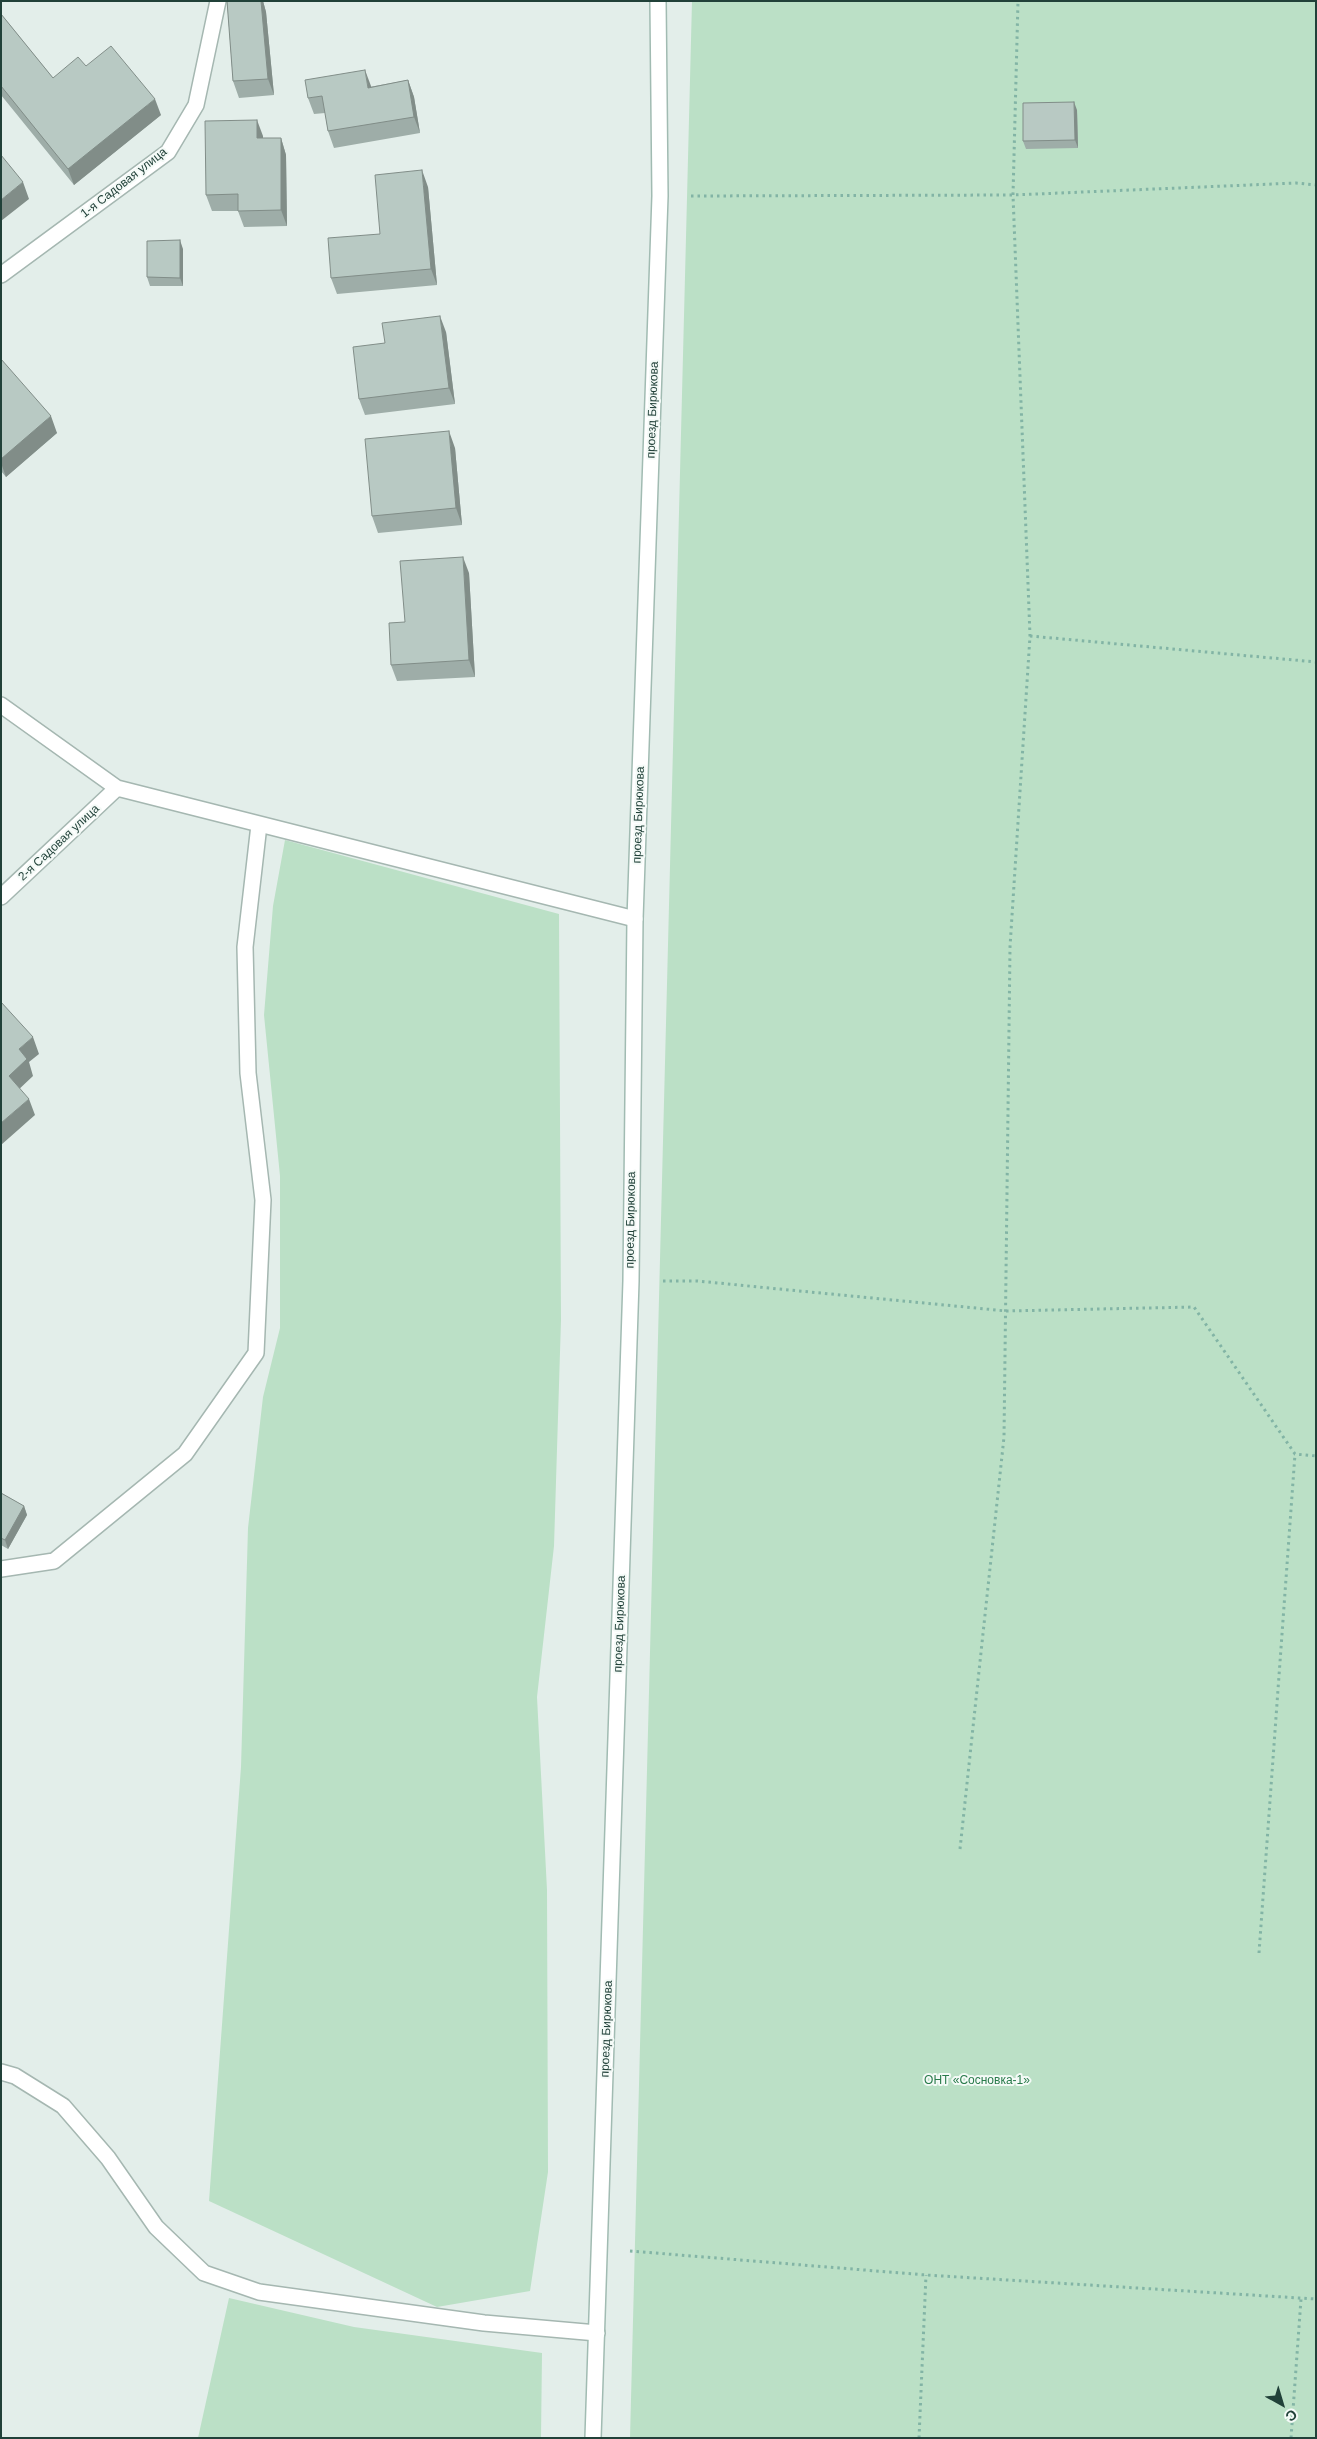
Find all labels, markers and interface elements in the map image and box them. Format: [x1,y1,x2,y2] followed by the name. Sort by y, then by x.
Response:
[78,145,170,221] street label: 1-я Садовая улица
[644,361,662,459] street label: проезд Бирюкова
[630,766,648,864] street label: проезд Бирюкова
[16,802,102,884] street label: 2-я Садовая улица
[623,1171,639,1269] street label: проезд Бирюкова
[611,1575,629,1673] street label: проезд Бирюкова
[598,1980,616,2078] street label: проезд Бирюкова
[924,2074,1030,2088] park label: ОНТ «Сосновка-1»
[1257,2379,1307,2429] north arrow
[1282,2406,1300,2425] text: С

